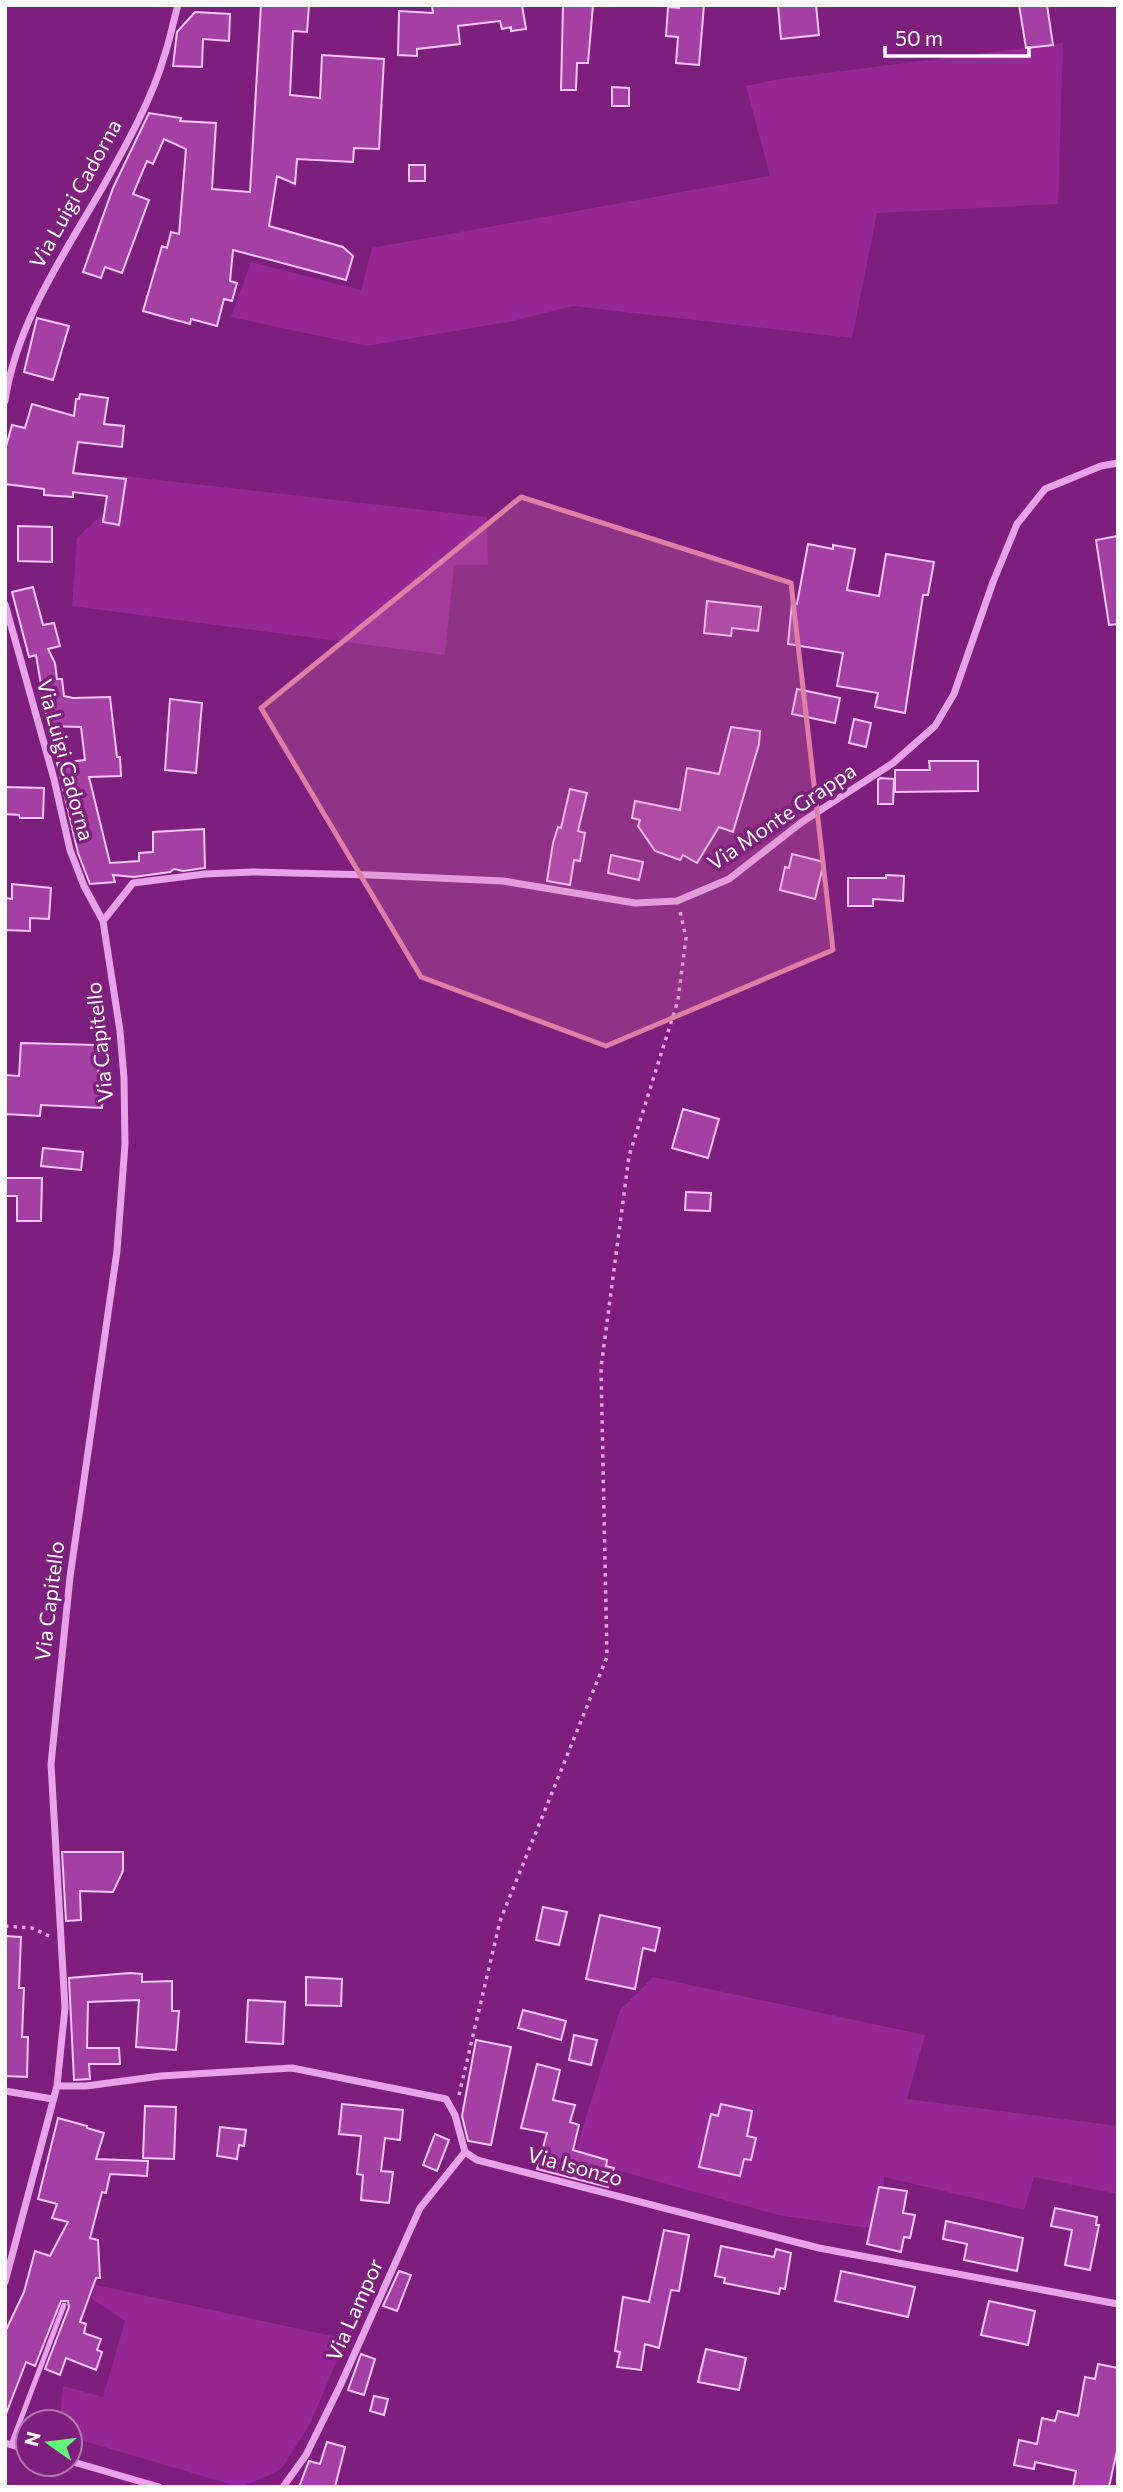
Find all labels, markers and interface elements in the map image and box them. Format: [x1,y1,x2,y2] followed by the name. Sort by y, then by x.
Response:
[885,14,1028,58] scale bar
[895,25,943,50] text: 50 m
[23,115,126,272] street label: Via Luigi Cadorna
[33,676,100,843] street label: Via Luigi Cadorna
[702,757,860,875] street label: Via Monte Grappa
[80,981,117,1104] street label: Via Capitello
[29,1539,68,1662] street label: Via Capitello
[525,2141,626,2190] street label: Via Isonzo
[320,2254,387,2364] street label: Via Lampor
[14,2408,84,2478] north arrow
[19,2429,45,2448] text: N

